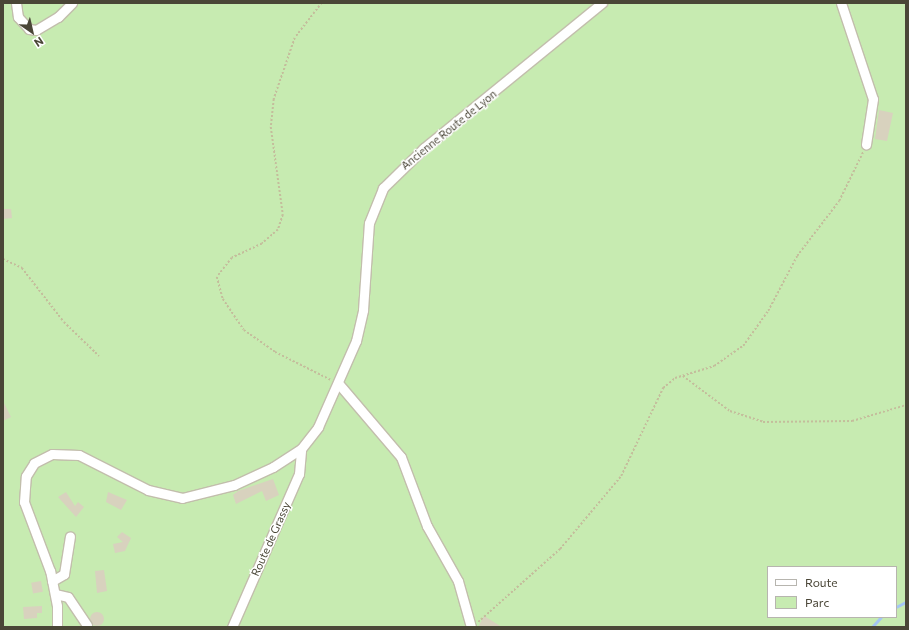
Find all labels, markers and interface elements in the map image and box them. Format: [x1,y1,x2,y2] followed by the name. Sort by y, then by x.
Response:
[12,12,52,52] north arrow
[32,35,46,50] text: N
[399,87,499,173] street label: Ancienne Route de Lyon
[249,500,293,578] street label: Route de Grassy
[767,566,897,618] legend
[805,575,838,589] text: Route
[805,595,829,609] text: Parc

